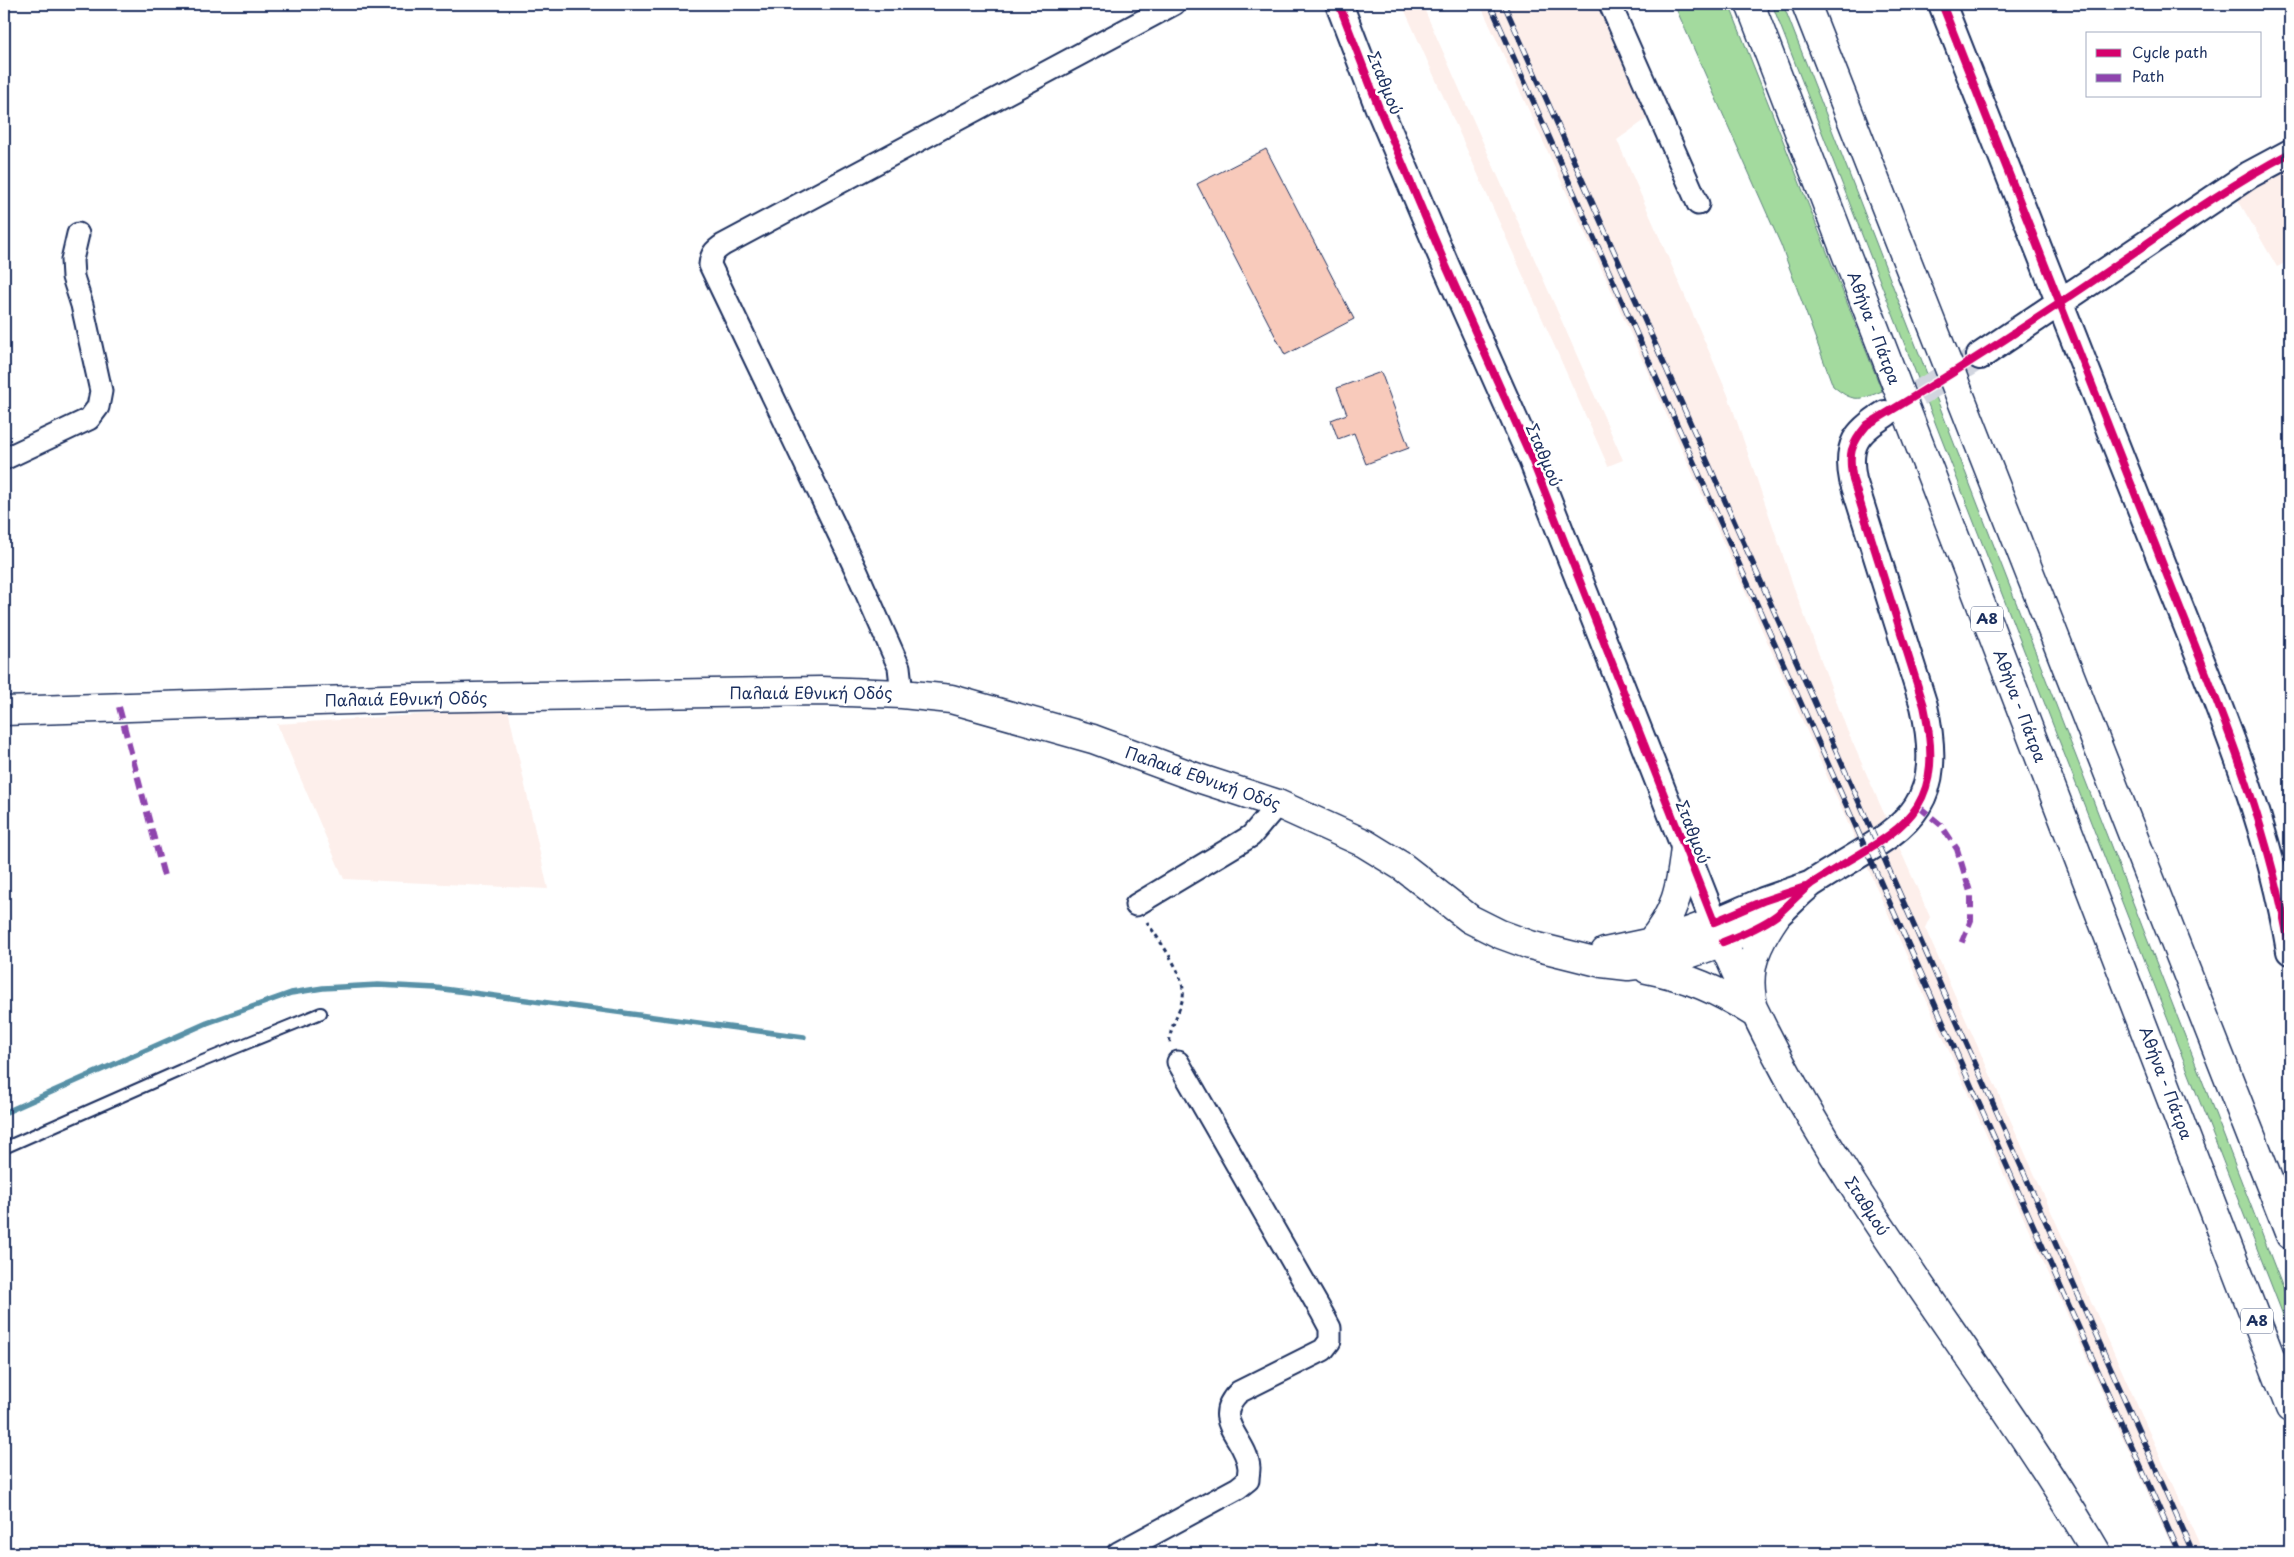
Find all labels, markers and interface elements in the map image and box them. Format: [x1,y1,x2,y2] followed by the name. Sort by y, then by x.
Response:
[2086,32,2262,98] legend
[2132,40,2208,63] text: Cycle path
[1362,47,1409,118] street label: Σταθμού
[2132,64,2164,87] text: Path
[1842,268,1908,388] street label: Αθήνα - Πάτρα
[1521,419,1569,490] street label: Σταθμού
[1971,606,2003,632] road number: Α8
[1988,646,2054,766] street label: Αθήνα - Πάτρα
[730,680,892,704] street label: Παλαιά Εθνική Οδός
[324,685,488,711] street label: Παλαιά Εθνική Οδός
[1122,739,1284,815] street label: Παλαιά Εθνική Οδός
[1671,796,1717,867] street label: Σταθμού
[2134,1023,2200,1143] street label: Αθήνα - Πάτρα
[1840,1171,1896,1240] street label: Σταθμού
[2241,1308,2273,1334] road number: Α8

